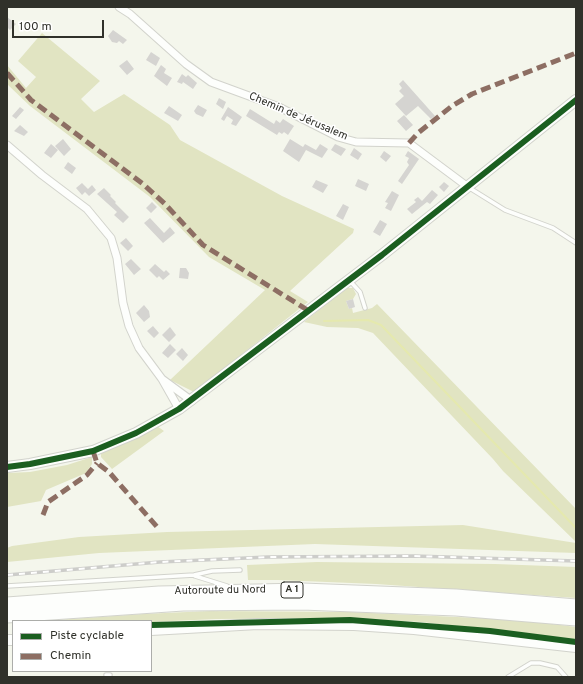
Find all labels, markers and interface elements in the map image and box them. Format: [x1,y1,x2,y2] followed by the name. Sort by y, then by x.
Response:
[14,12,106,38] scale bar
[19,19,52,35] text: 100 m
[246,90,350,144] street label: Chemin de Jérusalem
[281,582,303,598] road number: A 1
[174,584,266,598] street label: Autoroute du Nord
[12,620,152,672] legend
[50,628,124,644] text: Piste cyclable
[50,648,91,664] text: Chemin

